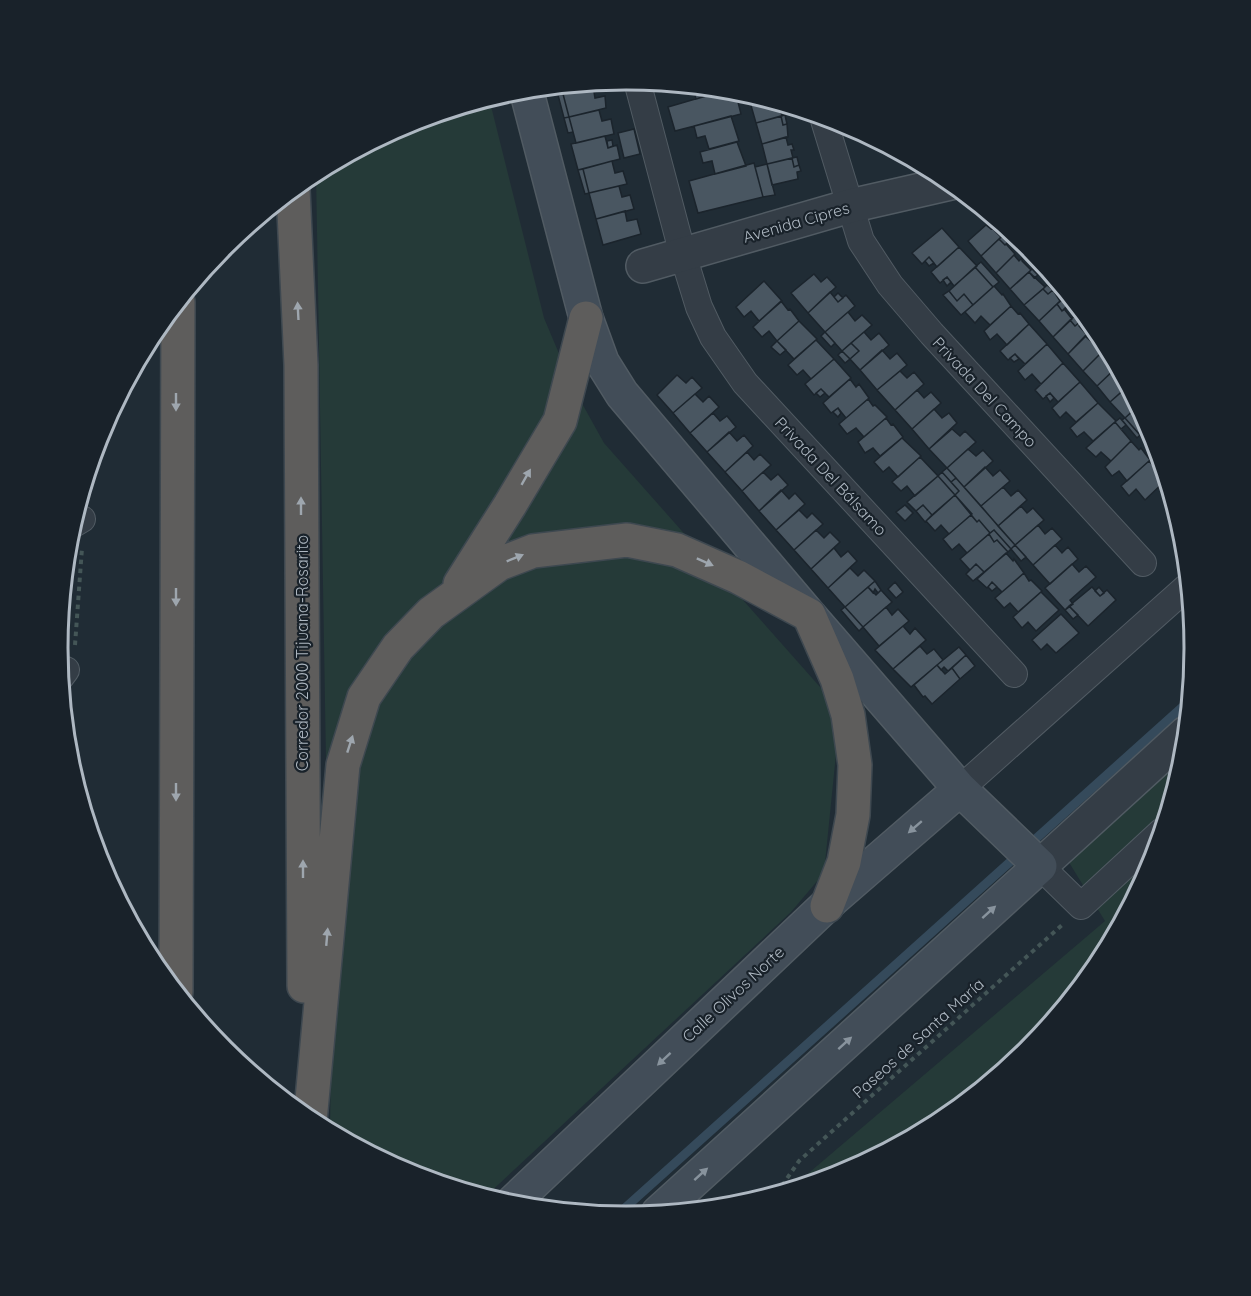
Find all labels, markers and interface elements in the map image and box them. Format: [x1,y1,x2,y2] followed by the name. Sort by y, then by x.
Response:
[741,197,851,247] street label: Avenida Cipres
[294,302,303,321] one-way arrow
[929,333,1041,451] street label: Privada Del Campo
[171,393,181,412] one-way arrow
[771,412,891,540] street label: Privada Del Bálsamo
[521,469,532,485] one-way arrow
[296,497,306,516] one-way arrow
[292,535,312,771] street label: Corredor 2000 Tijuana-Rosarito
[506,553,524,562] one-way arrow
[696,557,714,567] one-way arrow
[171,588,181,607] one-way arrow
[345,735,355,753] one-way arrow
[171,783,181,802] one-way arrow
[908,820,923,833] one-way arrow
[298,860,308,879] one-way arrow
[982,905,996,919] one-way arrow
[322,928,332,947] one-way arrow
[678,942,788,1046] street label: Calle Olivos Norte
[848,974,988,1102] street label: Paseos de Santa María
[837,1037,852,1050] one-way arrow
[657,1052,672,1066] one-way arrow
[693,1168,708,1181] one-way arrow

